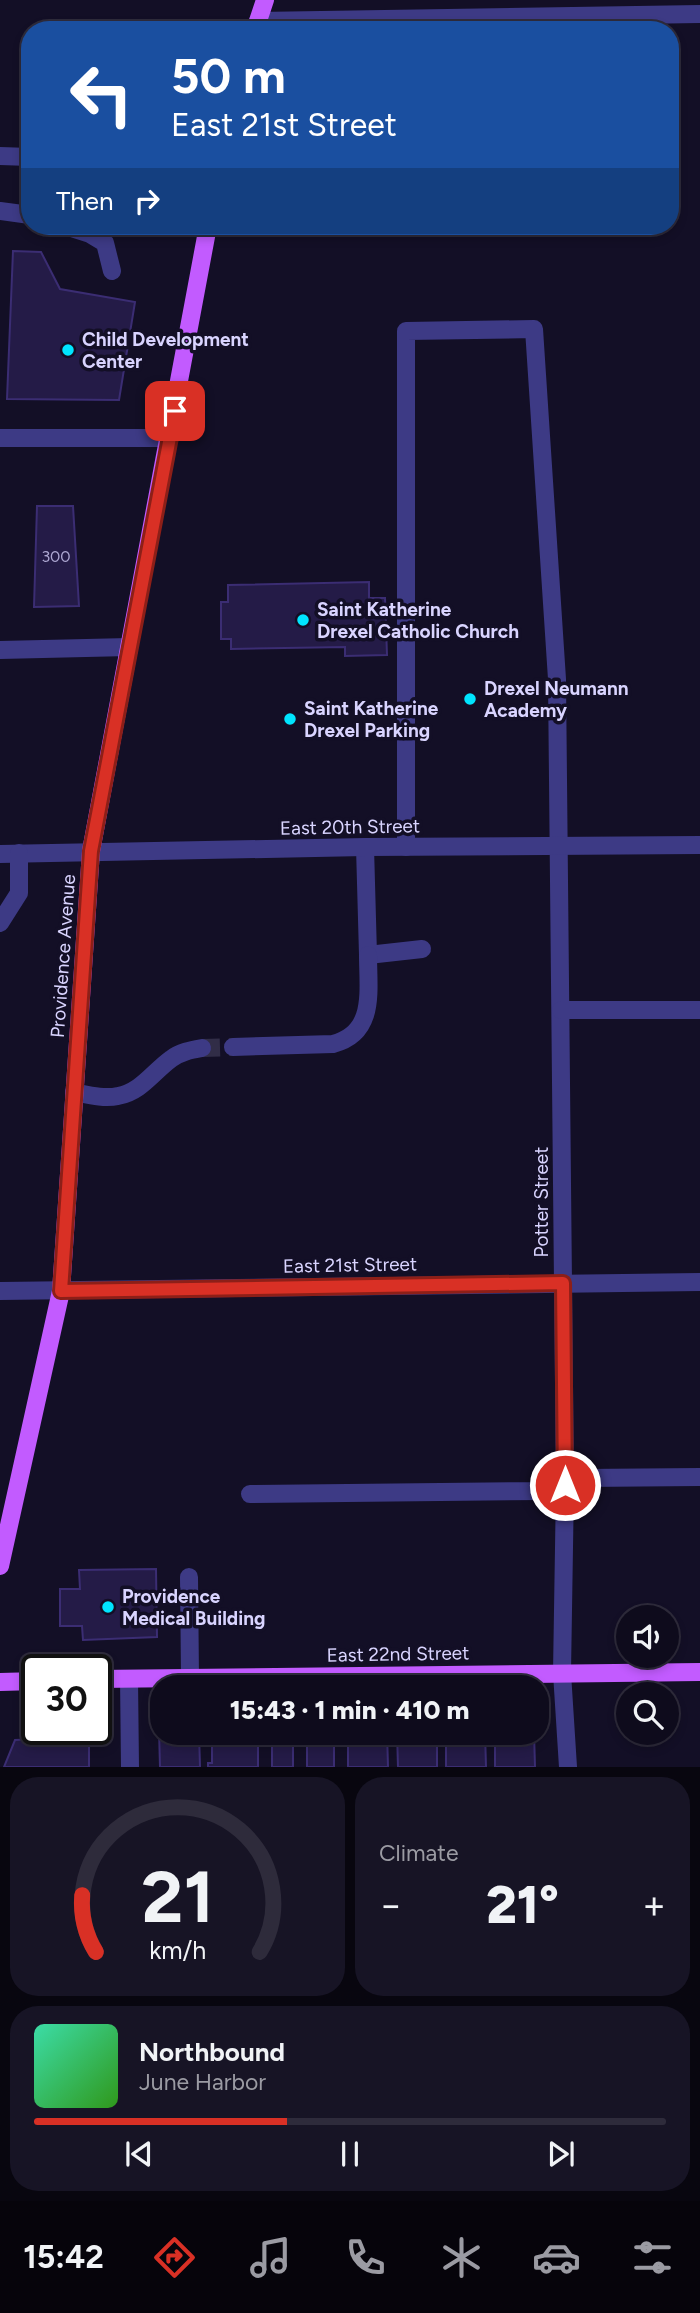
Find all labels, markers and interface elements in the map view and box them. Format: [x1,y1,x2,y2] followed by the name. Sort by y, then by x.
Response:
[171,46,286,105] text: 50 m
[56,49,147,140] icon: left
[171,106,397,144] text: East 21st Street
[128,182,166,220] icon: right
[56,185,114,217] text: Then
[82,328,249,373] place label: Child Development Center
[60,342,76,358] marker: Child Development Center
[145,381,205,441] pin
[156,392,194,430] icon: arrive
[41,547,71,566] house number: 300
[317,598,519,643] place label: Saint Katherine Drexel Catholic Church
[295,612,311,628] marker: Saint Katherine Drexel Catholic Church
[484,677,629,722] place label: Drexel Neumann Academy
[462,691,478,707] marker: Drexel Neumann Academy
[304,697,439,742] place label: Saint Katherine Drexel Parking
[282,711,298,727] marker: Saint Katherine Drexel Parking
[280,814,420,840] street label: East 20th Street
[46,873,80,1039] street label: Providence Avenue
[530,1147,553,1257] street label: Potter Street
[283,1252,417,1278] street label: East 21st Street
[528,1448,602,1522] position arrow
[122,1585,265,1630] place label: Providence Medical Building
[100,1599,116,1615] marker: Providence Medical Building
[616,1605,679,1745] map controls
[616,1605,679,1668] button: sound
[327,1641,469,1667] street label: East 22nd Street
[21,1654,112,1745] speed limit sign: 30
[616,1682,679,1745] button: search
[230,1694,469,1726] text: 15:43 · 1 min · 410 m
[379,1839,458,1867] text: Climate
[141,1854,214,1941] text: 21
[486,1874,559,1936] text: 21°
[379,1882,403,1928] text: −
[642,1882,666,1928] text: +
[149,1935,206,1965] text: km/h
[139,2036,285,2068] text: Northbound
[139,2068,266,2096] text: June Harbor
[120,2135,158,2173] icon: previous
[331,2135,369,2173] icon: pause
[542,2135,580,2173] icon: next
[150,2233,199,2282] icon: directions
[246,2233,295,2282] icon: music
[341,2233,390,2282] icon: phone
[437,2233,486,2282] icon: climate
[532,2233,581,2282] icon: car
[628,2233,677,2282] icon: filters
[23,2238,104,2276] text: 15:42

